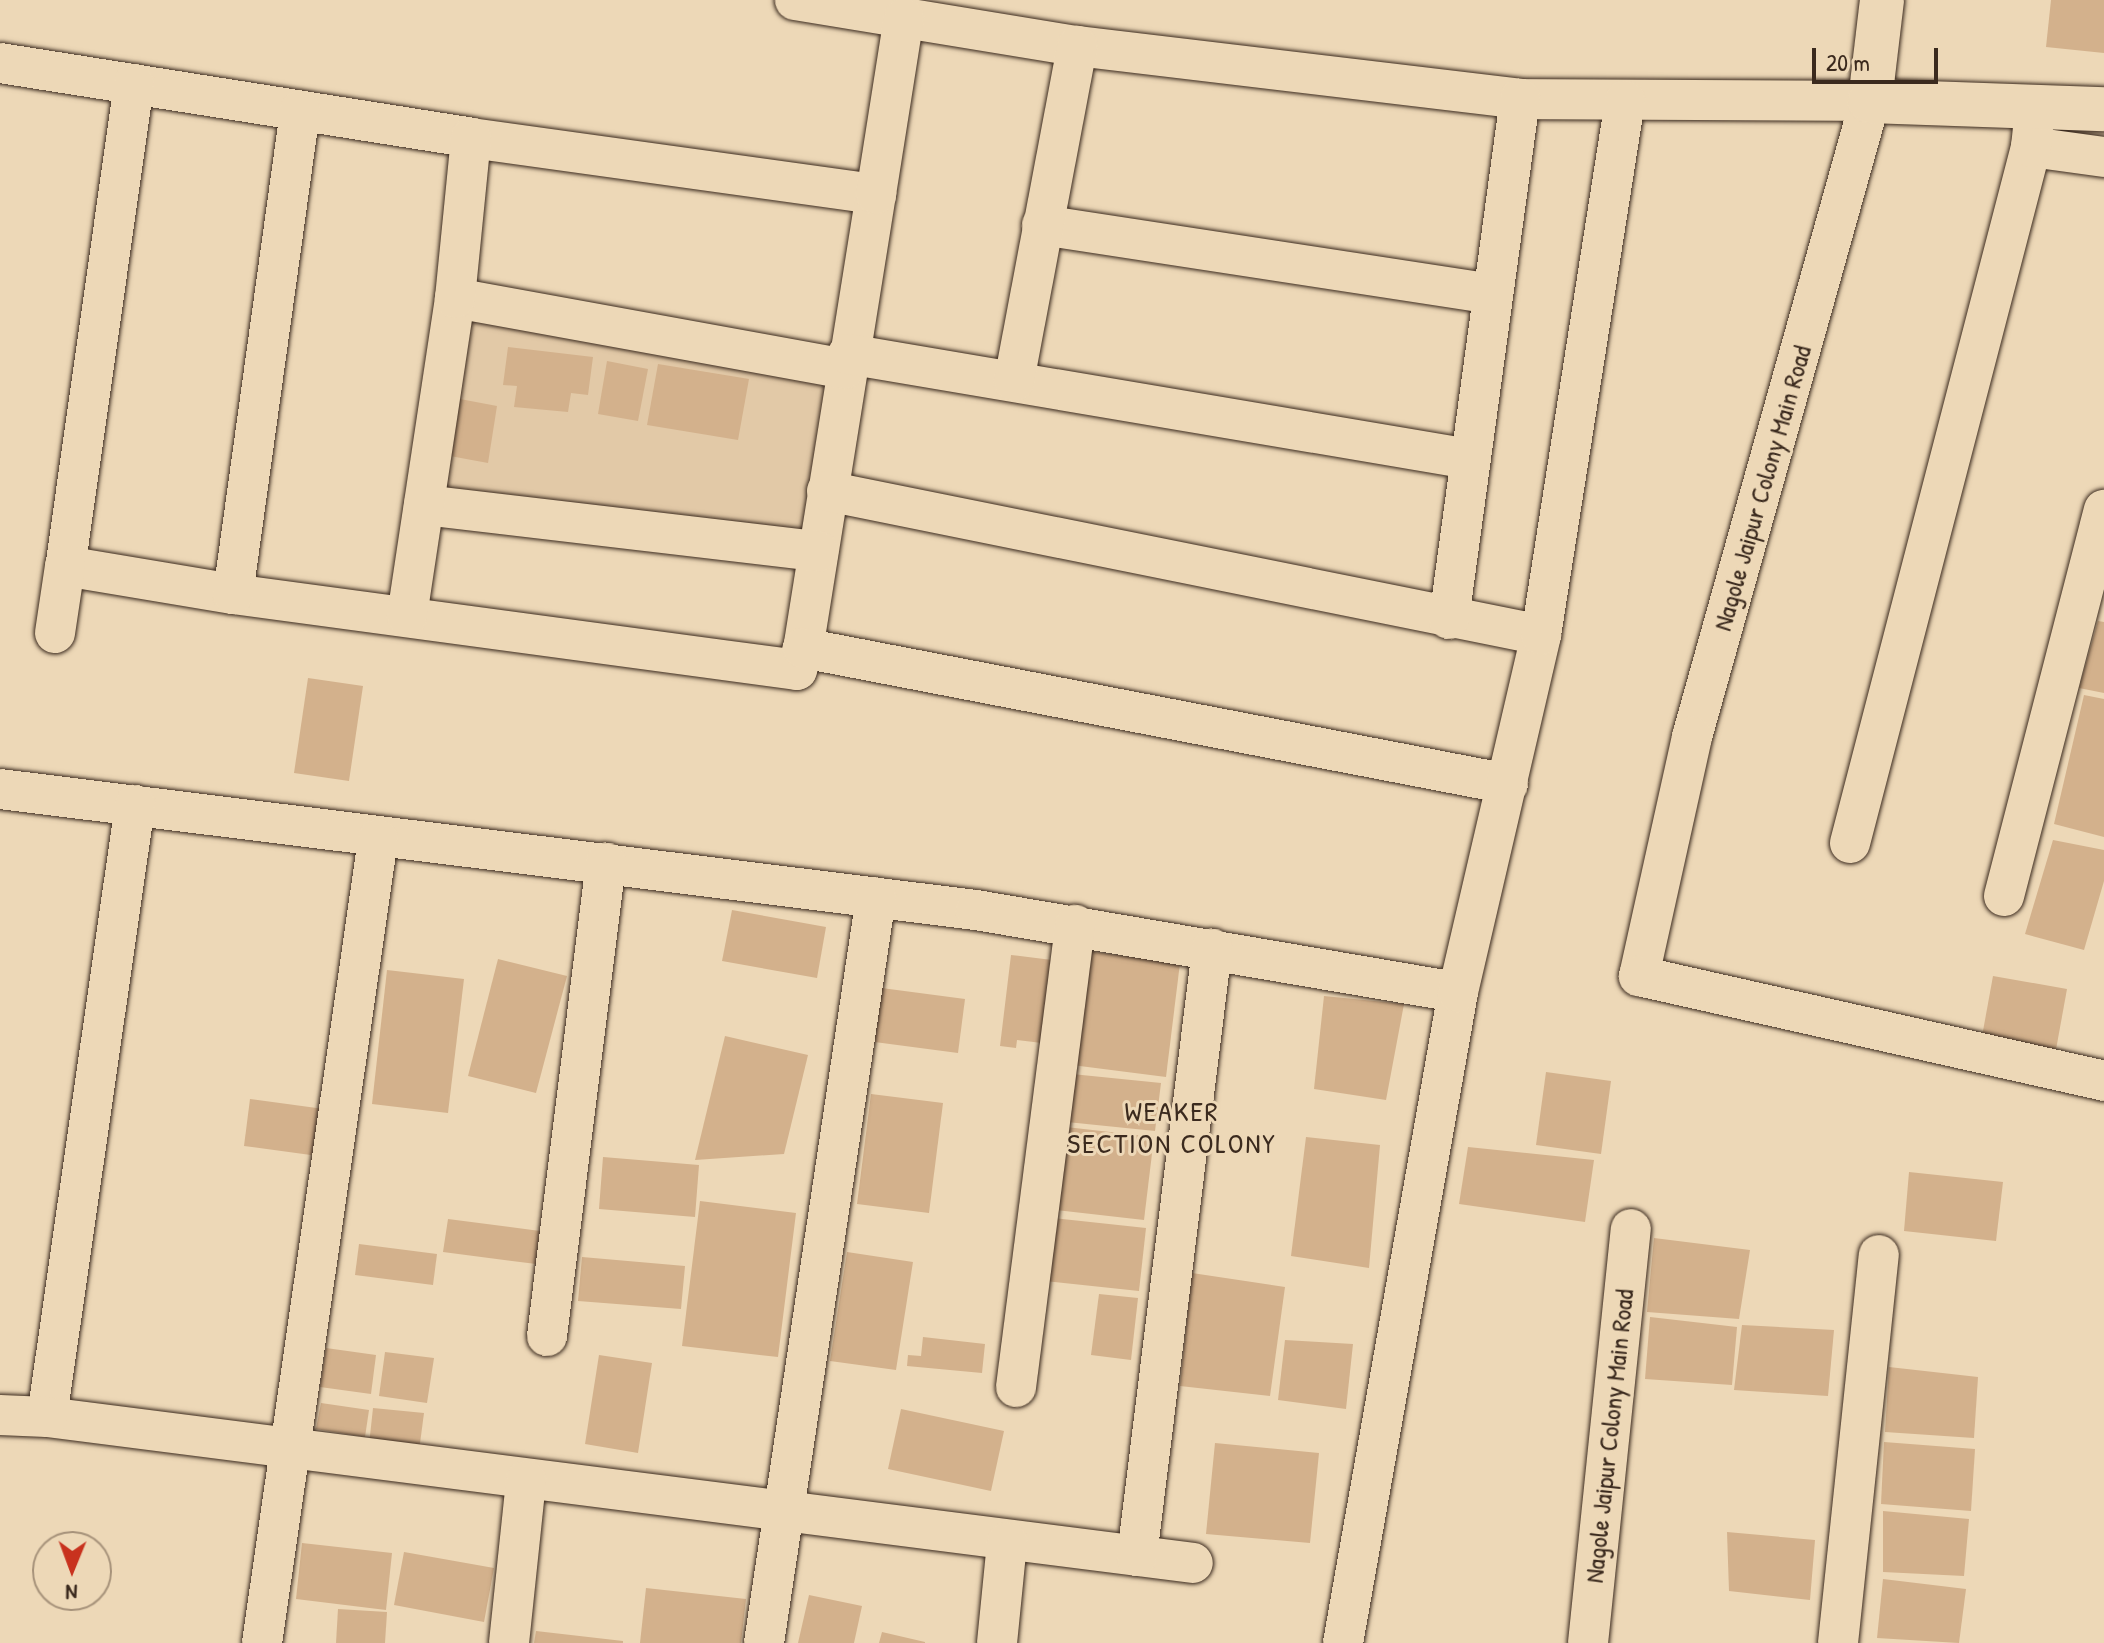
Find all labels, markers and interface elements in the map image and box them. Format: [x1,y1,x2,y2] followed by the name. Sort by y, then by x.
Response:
[1816,32,1942,82] scale bar
[1826,46,1870,78] text: 20 m
[1706,342,1818,634] street label: Nagole Jaipur Colony Main Road
[1067,1094,1277,1160] district label: WEAKER SECTION COLONY
[1578,1288,1640,1584] street label: Nagole Jaipur Colony Main Road
[32,1531,112,1611] north arrow
[65,1578,78,1608] text: N

